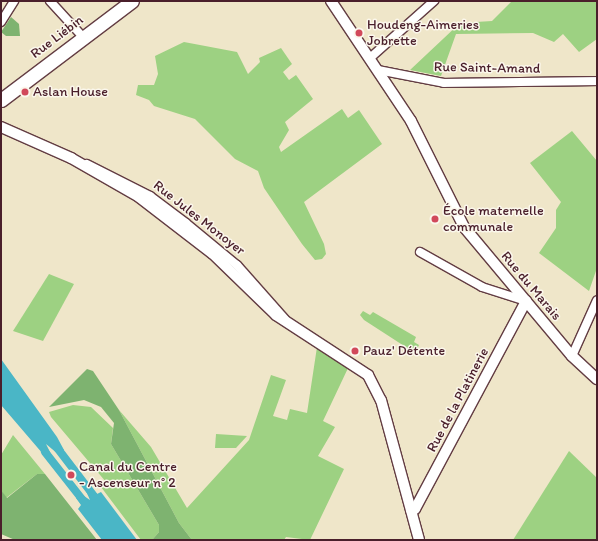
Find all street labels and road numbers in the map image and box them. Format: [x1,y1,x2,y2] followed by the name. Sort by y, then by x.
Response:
[27,12,87,62] street label: Rue Liébin
[433,59,541,77] street label: Rue Saint-Amand
[149,177,249,259] street label: Rue Jules Monoyer
[497,248,565,324] street label: Rue du Marais
[423,345,493,455] street label: Rue de la Platinerie

